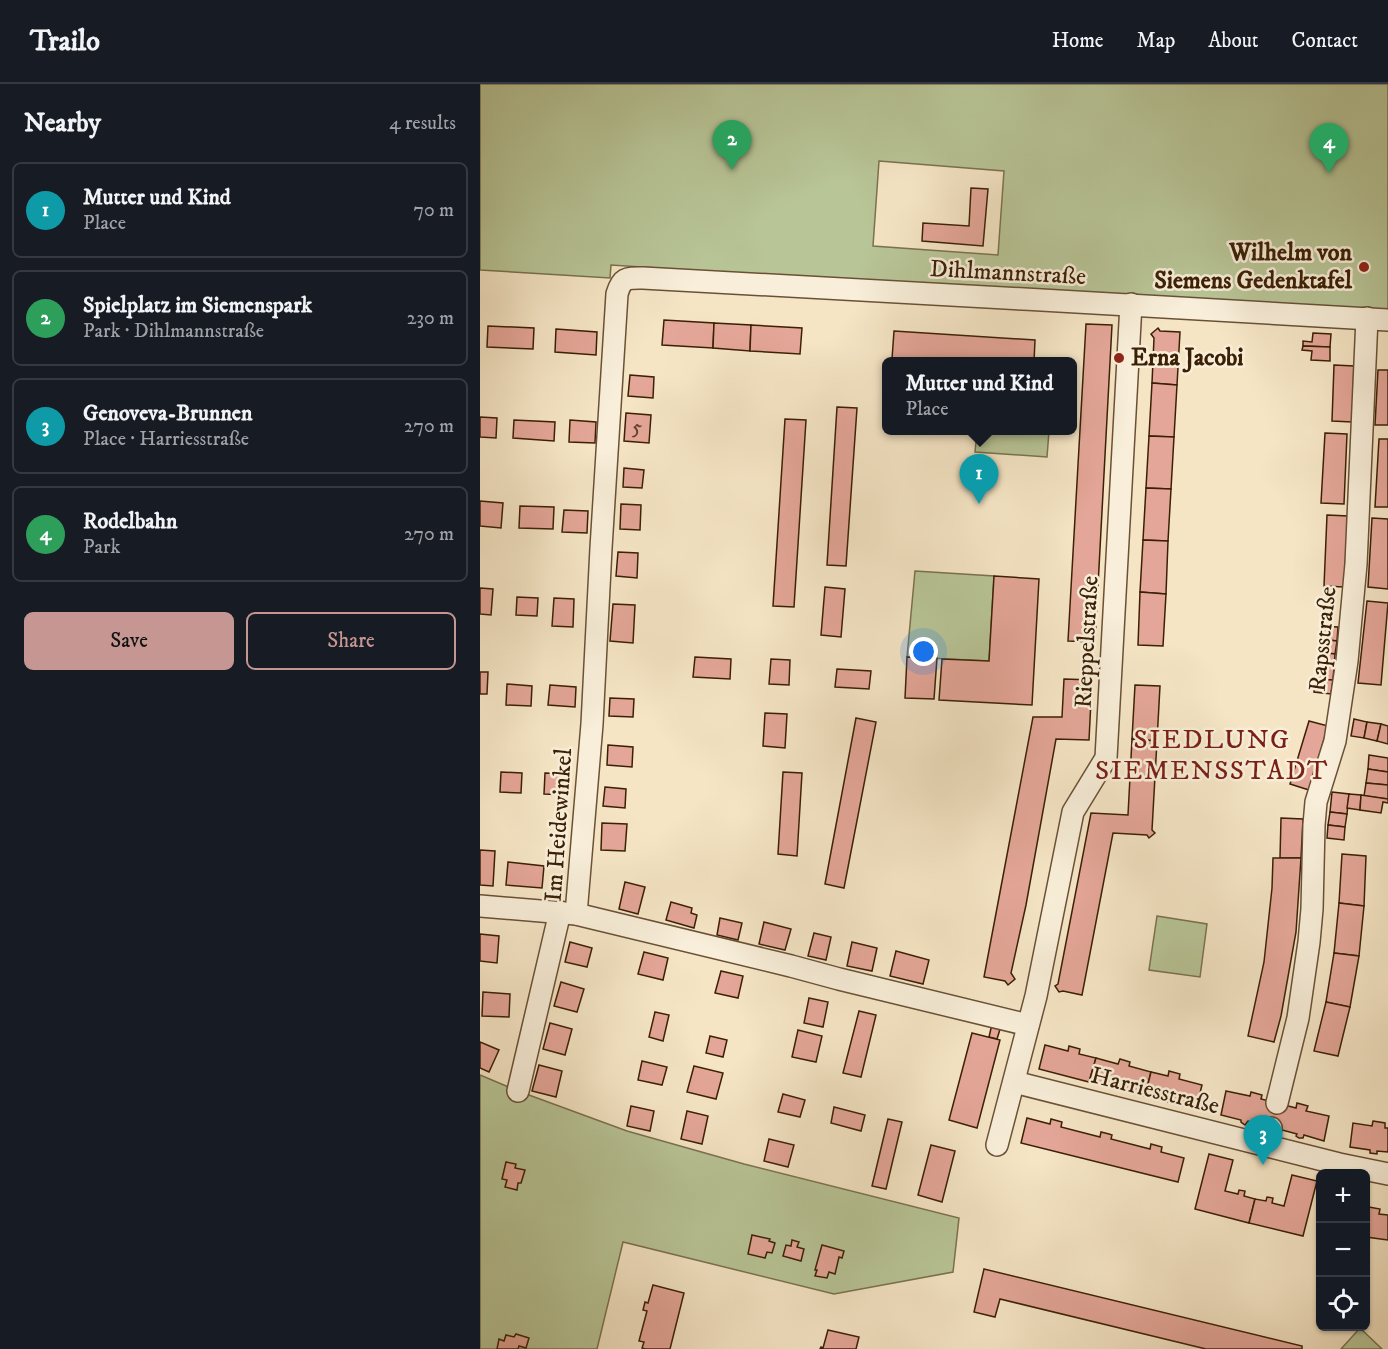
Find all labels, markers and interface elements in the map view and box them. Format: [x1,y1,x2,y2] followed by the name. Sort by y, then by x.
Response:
[30,24,100,59] text: Trailo
[1052,28,1104,54] text: Home
[1137,28,1175,54] text: Map
[1208,28,1259,54] text: About
[1292,28,1358,54] text: Contact
[24,107,101,140] text: Nearby
[389,111,456,136] text: 4 results
[712,120,752,170] pin: 2
[1310,124,1348,173] pin: 4
[83,184,231,211] text: Mutter und Kind
[42,198,49,223] text: 1
[413,198,454,223] text: 70 m
[83,211,126,236] text: Place
[1154,238,1353,296] place label: Wilhelm von Siemens Gedenktafel
[929,254,1087,292] street label: Dihlmannstraße
[1357,260,1371,274] marker: Wilhelm von Siemens Gedenktafel
[83,292,312,319] text: Spielplatz im Siemenspark
[41,306,50,331] text: 2
[407,306,454,331] text: 230 m
[83,319,264,344] text: Park · Dihlmannstraße
[1131,343,1244,373] place label: Erna Jacobi
[1112,351,1126,365] marker: Erna Jacobi
[882,357,1077,435] popup
[906,370,1053,397] text: Mutter und Kind
[906,397,949,422] text: Place
[83,400,252,427] text: Genoveva-Brunnen
[42,414,49,439] text: 3
[404,414,454,439] text: 270 m
[632,415,642,441] house number: 5
[83,427,249,452] text: Place · Harriesstraße
[960,454,998,504] pin: 1
[83,508,178,535] text: Rodelbahn
[40,522,51,547] text: 4
[404,522,454,547] text: 270 m
[83,535,120,560] text: Park
[1069,575,1105,709] street label: Rieppelstraße
[1303,585,1343,693] street label: Rapsstraße
[24,612,234,670] button: Save
[246,612,456,670] button: Share
[909,637,938,666] your location
[1095,723,1329,788] district label: SIEDLUNG SIEMENSSTADT
[539,746,579,903] street label: Im Heidewinkel
[1088,1061,1223,1121] street label: Harriesstraße
[1244,1116,1282,1165] pin: 3
[1316,1169,1370,1331] map controls
[1316,1169,1370,1223] button: +
[1316,1223,1370,1277] button: −
[1316,1277,1370,1331] button: locate

